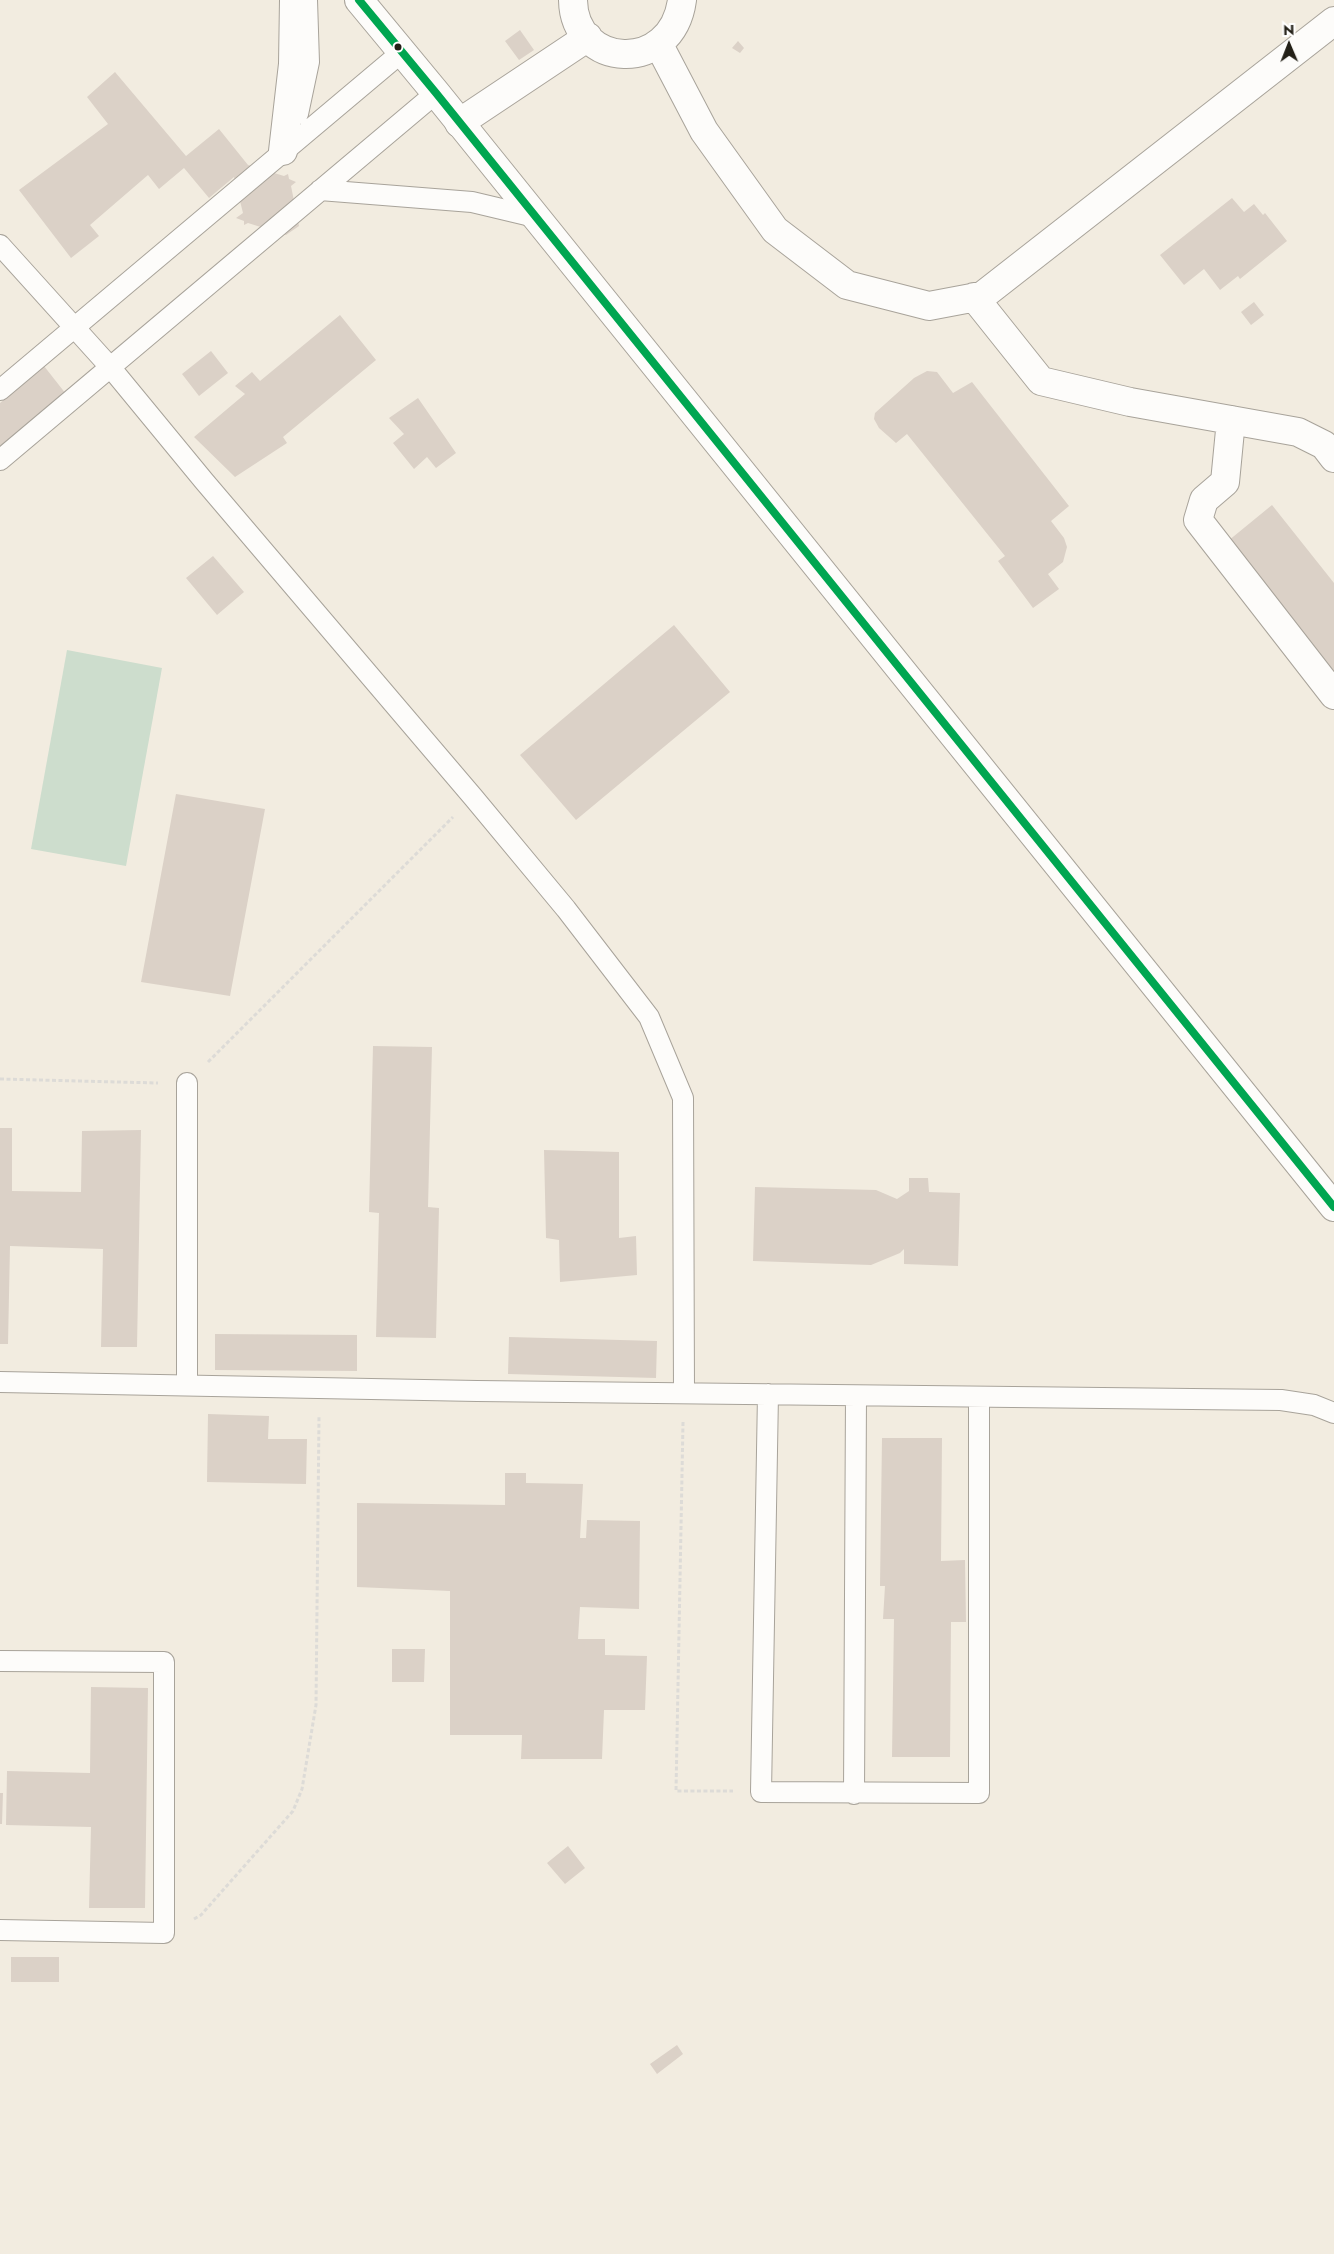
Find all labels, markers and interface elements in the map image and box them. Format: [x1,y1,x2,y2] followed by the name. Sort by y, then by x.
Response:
[1264,20,1314,70] north arrow
[1283,20,1294,40] text: N
[393,42,403,52] unlabelled marker

